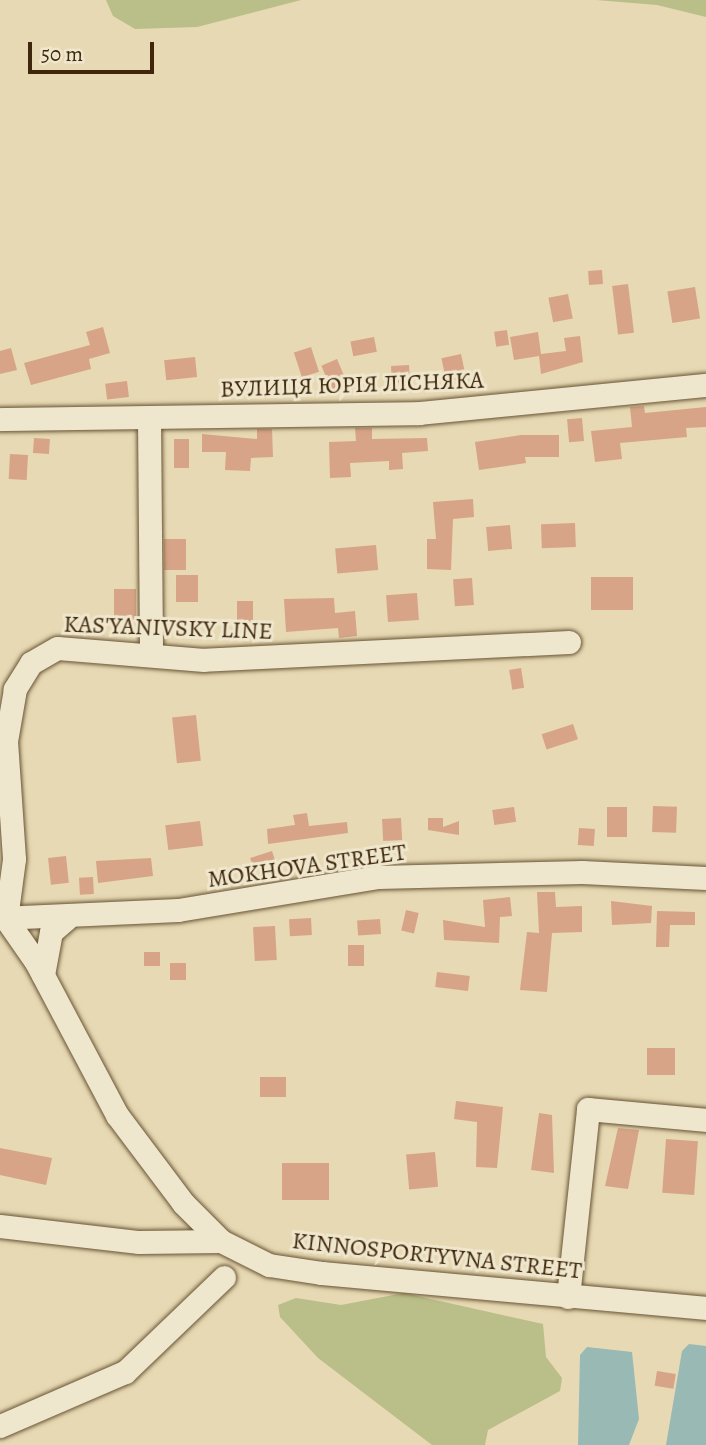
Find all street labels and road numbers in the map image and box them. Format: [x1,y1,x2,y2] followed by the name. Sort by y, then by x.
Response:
[220,366,484,404] street label: ВУЛИЦЯ ЮРІЯ ЛІСНЯКА
[63,610,273,646] street label: KAS'YANIVSKY LINE
[206,838,408,894] street label: MOKHOVA STREET
[291,1226,583,1286] street label: KINNOSPORTYVNA STREET

